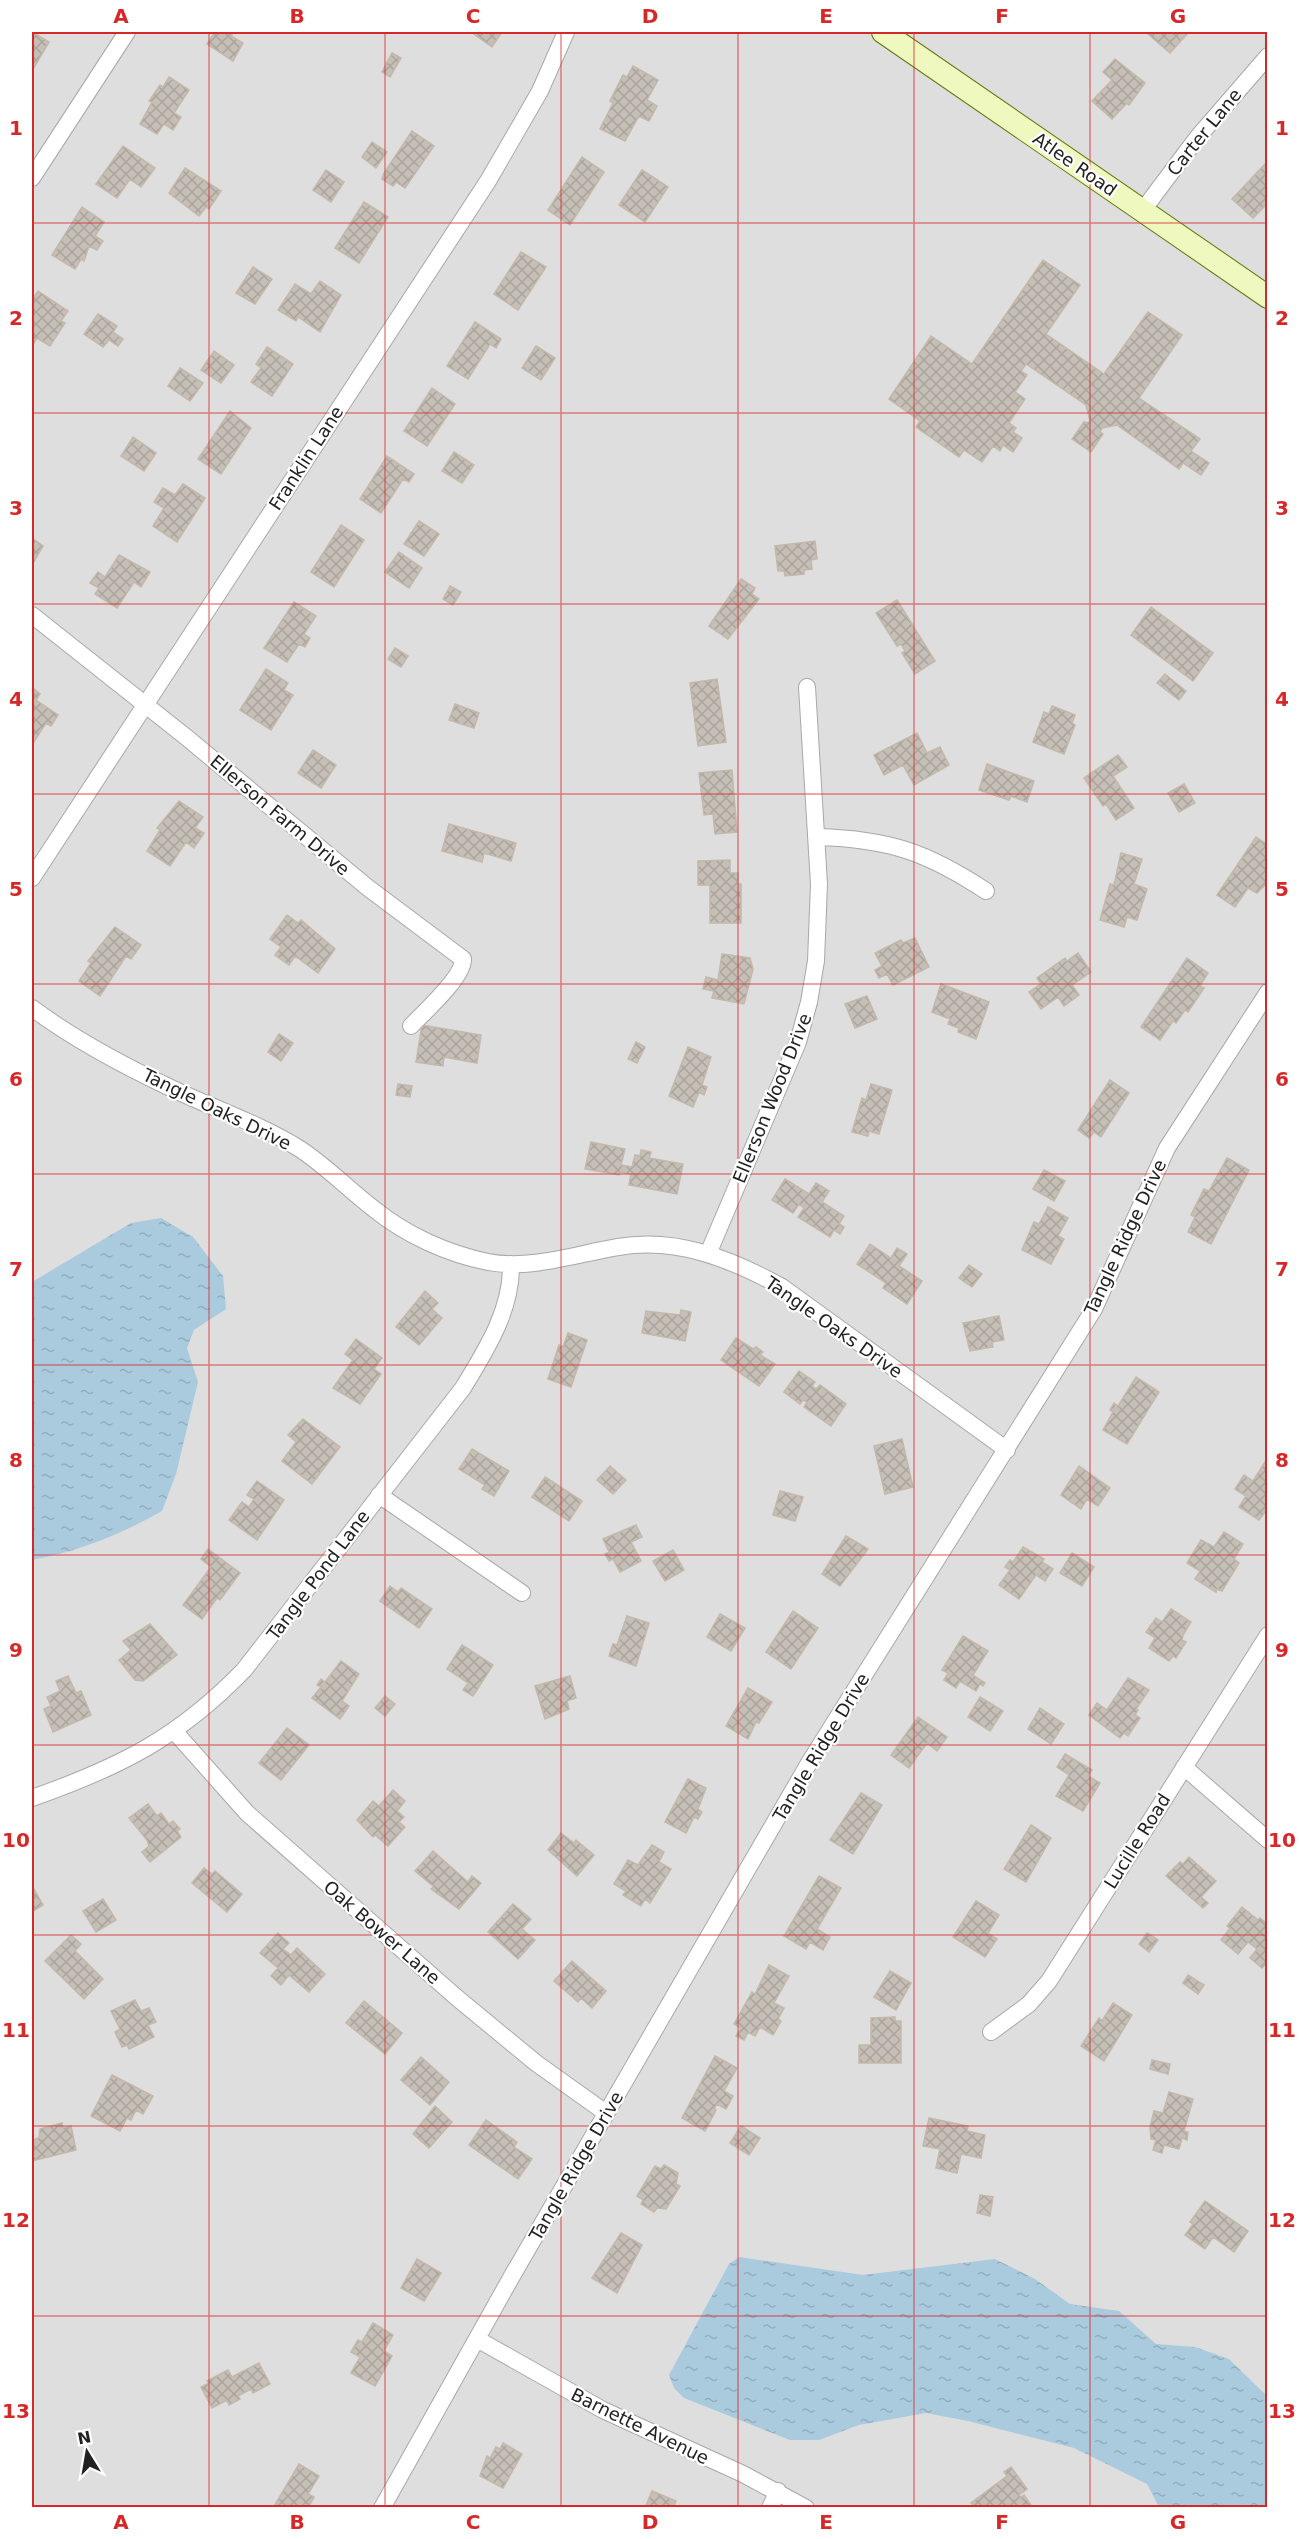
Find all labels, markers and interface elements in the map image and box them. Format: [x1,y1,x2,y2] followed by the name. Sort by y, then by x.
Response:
[113,4,129,28] text: A
[289,4,305,28] text: B
[466,4,480,28] text: C
[642,4,658,28] text: D
[819,4,833,28] text: E
[995,4,1009,28] text: F
[1170,4,1186,28] text: G
[1163,84,1245,180] street label: Carter Lane
[9,116,23,140] text: 1
[1275,116,1289,140] text: 1
[1029,128,1121,200] street label: Atlee Road
[9,306,23,330] text: 2
[1275,306,1289,330] text: 2
[265,402,347,514] street label: Franklin Lane
[9,496,23,520] text: 3
[1275,496,1289,520] text: 3
[9,687,23,711] text: 4
[1275,687,1289,711] text: 4
[206,751,354,879] street label: Ellerson Farm Drive
[9,877,23,901] text: 5
[1275,877,1289,901] text: 5
[728,1010,816,1186] street label: Ellerson Wood Drive
[139,1064,295,1154] street label: Tangle Oaks Drive
[9,1067,23,1091] text: 6
[1275,1067,1289,1091] text: 6
[1079,1156,1170,1319] street label: Tangle Ridge Drive
[9,1257,23,1281] text: 7
[1275,1257,1289,1281] text: 7
[761,1271,907,1382] street label: Tangle Oaks Drive
[9,1448,23,1472] text: 8
[1275,1448,1289,1472] text: 8
[262,1506,374,1645] street label: Tangle Pond Lane
[9,1638,23,1662] text: 9
[1275,1638,1289,1662] text: 9
[768,1669,873,1826] street label: Tangle Ridge Drive
[1099,1790,1175,1892] street label: Lucille Road
[2,1828,30,1852] text: 10
[1268,1828,1296,1852] text: 10
[320,1876,444,1988] street label: Oak Bower Lane
[2,2018,30,2042] text: 11
[1268,2018,1296,2042] text: 11
[524,2088,627,2245] street label: Tangle Ridge Drive
[2,2208,30,2232] text: 12
[1268,2208,1296,2232] text: 12
[568,2384,712,2468] street label: Barnette Avenue
[2,2399,30,2423] text: 13
[1268,2399,1296,2423] text: 13
[57,2422,117,2482] north arrow
[76,2427,93,2448] text: N
[113,2510,129,2534] text: A
[289,2510,305,2534] text: B
[466,2510,480,2534] text: C
[642,2510,658,2534] text: D
[819,2510,833,2534] text: E
[995,2510,1009,2534] text: F
[1170,2510,1186,2534] text: G

